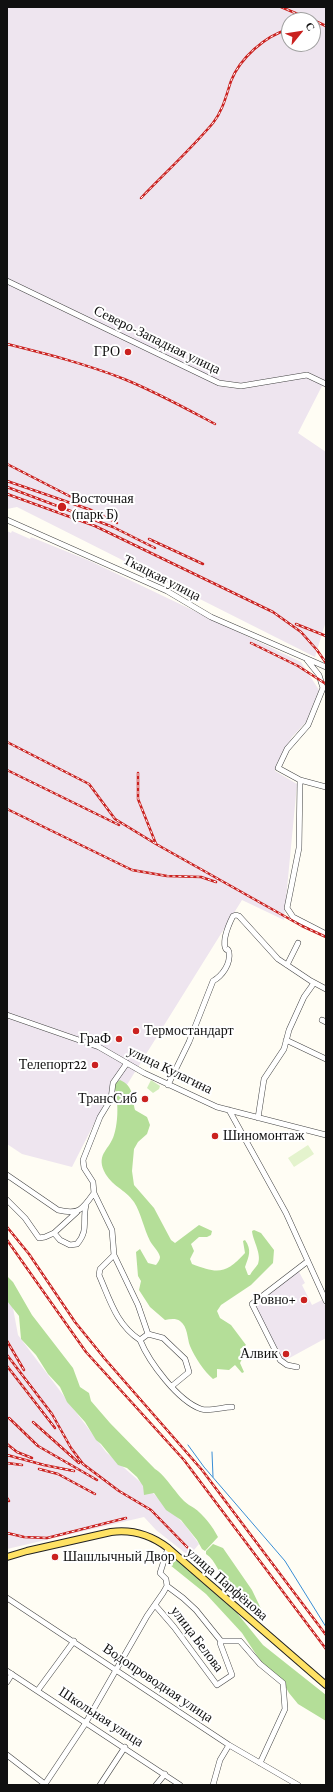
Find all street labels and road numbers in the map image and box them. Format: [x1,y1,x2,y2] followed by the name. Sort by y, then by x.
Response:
[91,302,223,378] street label: Северо-Западная улица
[120,551,204,605] street label: Ткацкая улица
[125,1042,215,1098] street label: улица Кулагина
[183,1544,271,1624] street label: улица Парфёнова
[167,1603,227,1675] street label: улица Белова
[100,1640,216,1726] street label: Водопроводная улица
[55,1683,147,1751] street label: Школьная улица

